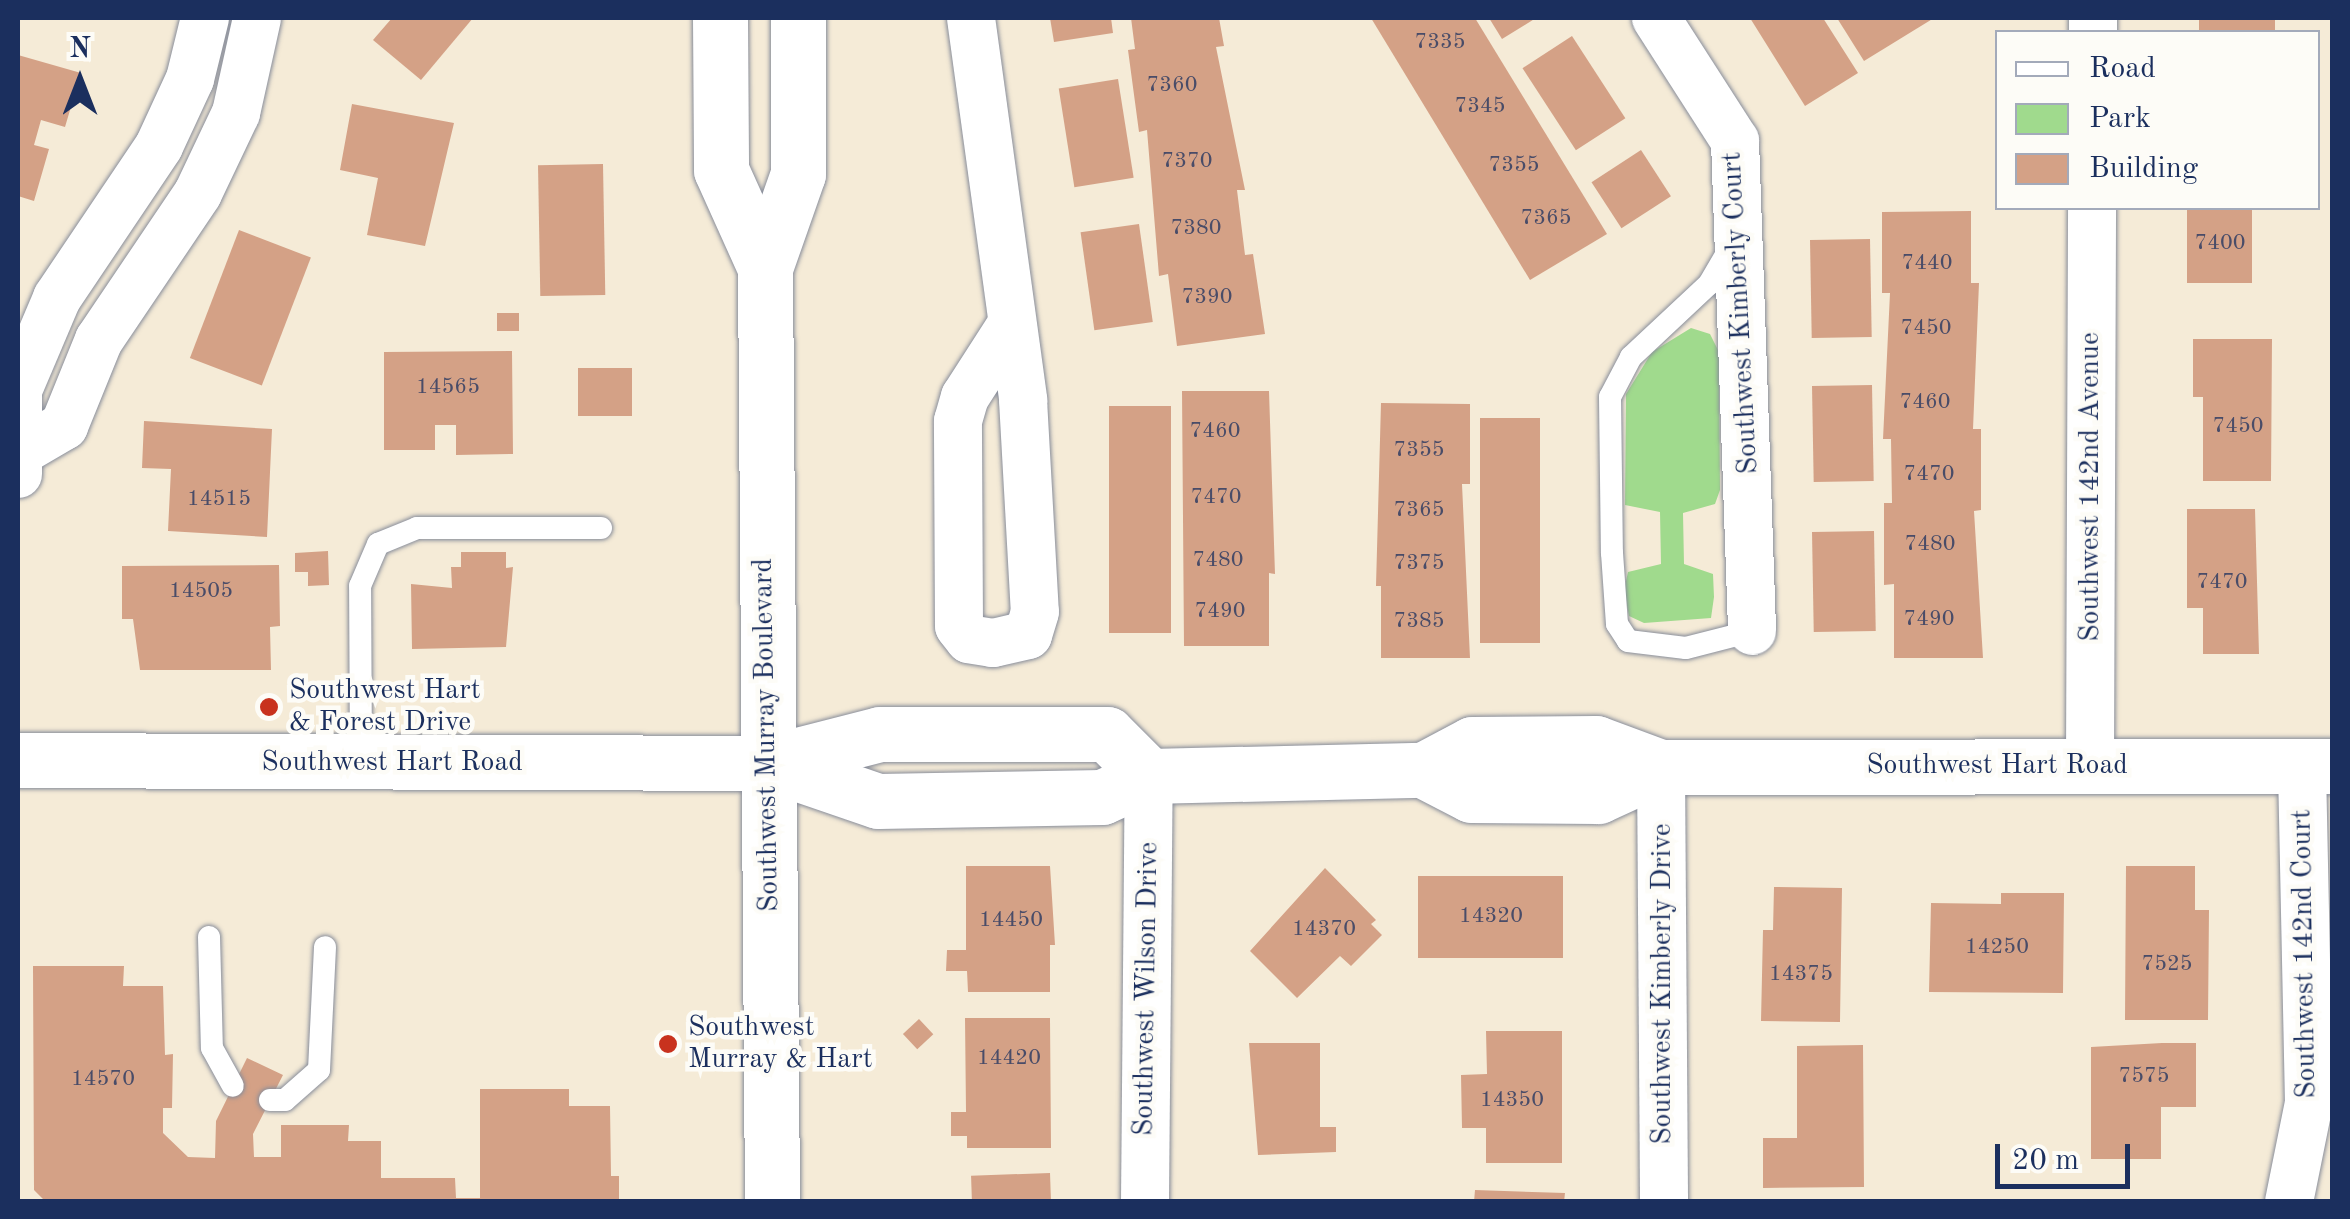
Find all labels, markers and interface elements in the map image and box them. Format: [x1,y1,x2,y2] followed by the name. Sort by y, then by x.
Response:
[30,30,130,130] north arrow
[1414,30,1466,56] house number: 7335
[1995,30,2320,210] legend
[69,36,91,64] text: N
[2089,54,2156,84] text: Road
[1146,73,1198,99] house number: 7360
[1454,94,1506,120] house number: 7345
[2089,104,2151,134] text: Park
[1161,149,1213,175] house number: 7370
[1716,151,1766,475] street label: Southwest Kimberly Court
[1488,153,1540,179] house number: 7355
[2089,154,2198,184] text: Building
[1520,206,1572,232] house number: 7365
[1170,216,1222,242] house number: 7380
[2194,231,2246,257] house number: 7400
[1901,251,1953,277] house number: 7440
[1181,285,1233,311] house number: 7390
[1900,316,1952,342] house number: 7450
[2074,332,2108,642] street label: Southwest 142nd Avenue
[416,375,480,401] house number: 14565
[1899,390,1951,416] house number: 7460
[2212,414,2264,440] house number: 7450
[1189,419,1241,445] house number: 7460
[1393,438,1445,464] house number: 7355
[1903,462,1955,488] house number: 7470
[1190,485,1242,511] house number: 7470
[187,487,251,513] house number: 14515
[1393,498,1445,524] house number: 7365
[1904,532,1956,558] house number: 7480
[1192,548,1244,574] house number: 7480
[1393,551,1445,577] house number: 7375
[747,558,787,912] street label: Southwest Murray Boulevard
[2196,570,2248,596] house number: 7470
[169,579,233,605] house number: 14505
[1194,599,1246,625] house number: 7490
[1903,607,1955,633] house number: 7490
[1393,609,1445,635] house number: 7385
[289,674,480,740] place label: Southwest Hart & Forest Drive
[258,696,280,718] marker: Southwest Hart & Forest Drive
[261,746,523,780] street label: Southwest Hart Road
[1866,749,2128,783] street label: Southwest Hart Road
[2286,809,2324,1099] street label: Southwest 142nd Court
[1646,823,1680,1145] street label: Southwest Kimberly Drive
[1128,842,1166,1136] street label: Southwest Wilson Drive
[1459,904,1523,930] house number: 14320
[979,908,1043,934] house number: 14450
[1292,917,1356,943] house number: 14370
[1965,935,2029,961] house number: 14250
[2141,952,2193,978] house number: 7525
[1769,962,1833,988] house number: 14375
[688,1011,872,1077] place label: Southwest Murray & Hart
[657,1033,679,1055] marker: Southwest Murray & Hart
[977,1046,1041,1072] house number: 14420
[2118,1064,2170,1090] house number: 7575
[71,1067,135,1093] house number: 14570
[1480,1088,1544,1114] house number: 14350
[2000,1124,2135,1186] scale bar
[2012,1146,2079,1176] text: 20 m

